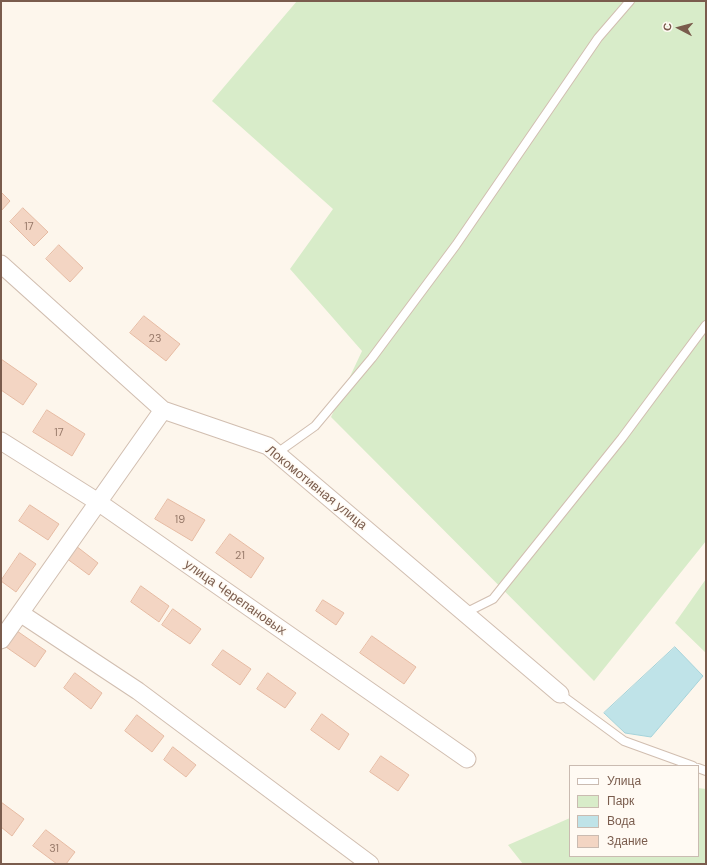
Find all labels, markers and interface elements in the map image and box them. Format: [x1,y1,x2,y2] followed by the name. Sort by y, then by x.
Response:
[659,8,699,48] north arrow
[660,22,674,31] text: С
[24,220,34,234] house number: 17
[149,332,161,346] house number: 23
[54,426,64,440] house number: 17
[262,442,370,534] street label: Локомотивная улица
[175,513,185,527] house number: 19
[235,549,245,563] house number: 21
[181,557,289,639] street label: улица Черепановых
[569,765,699,857] legend
[607,773,641,789] text: Улица
[607,793,634,809] text: Парк
[607,813,635,829] text: Вода
[607,833,648,849] text: Здание
[49,842,59,856] house number: 31

